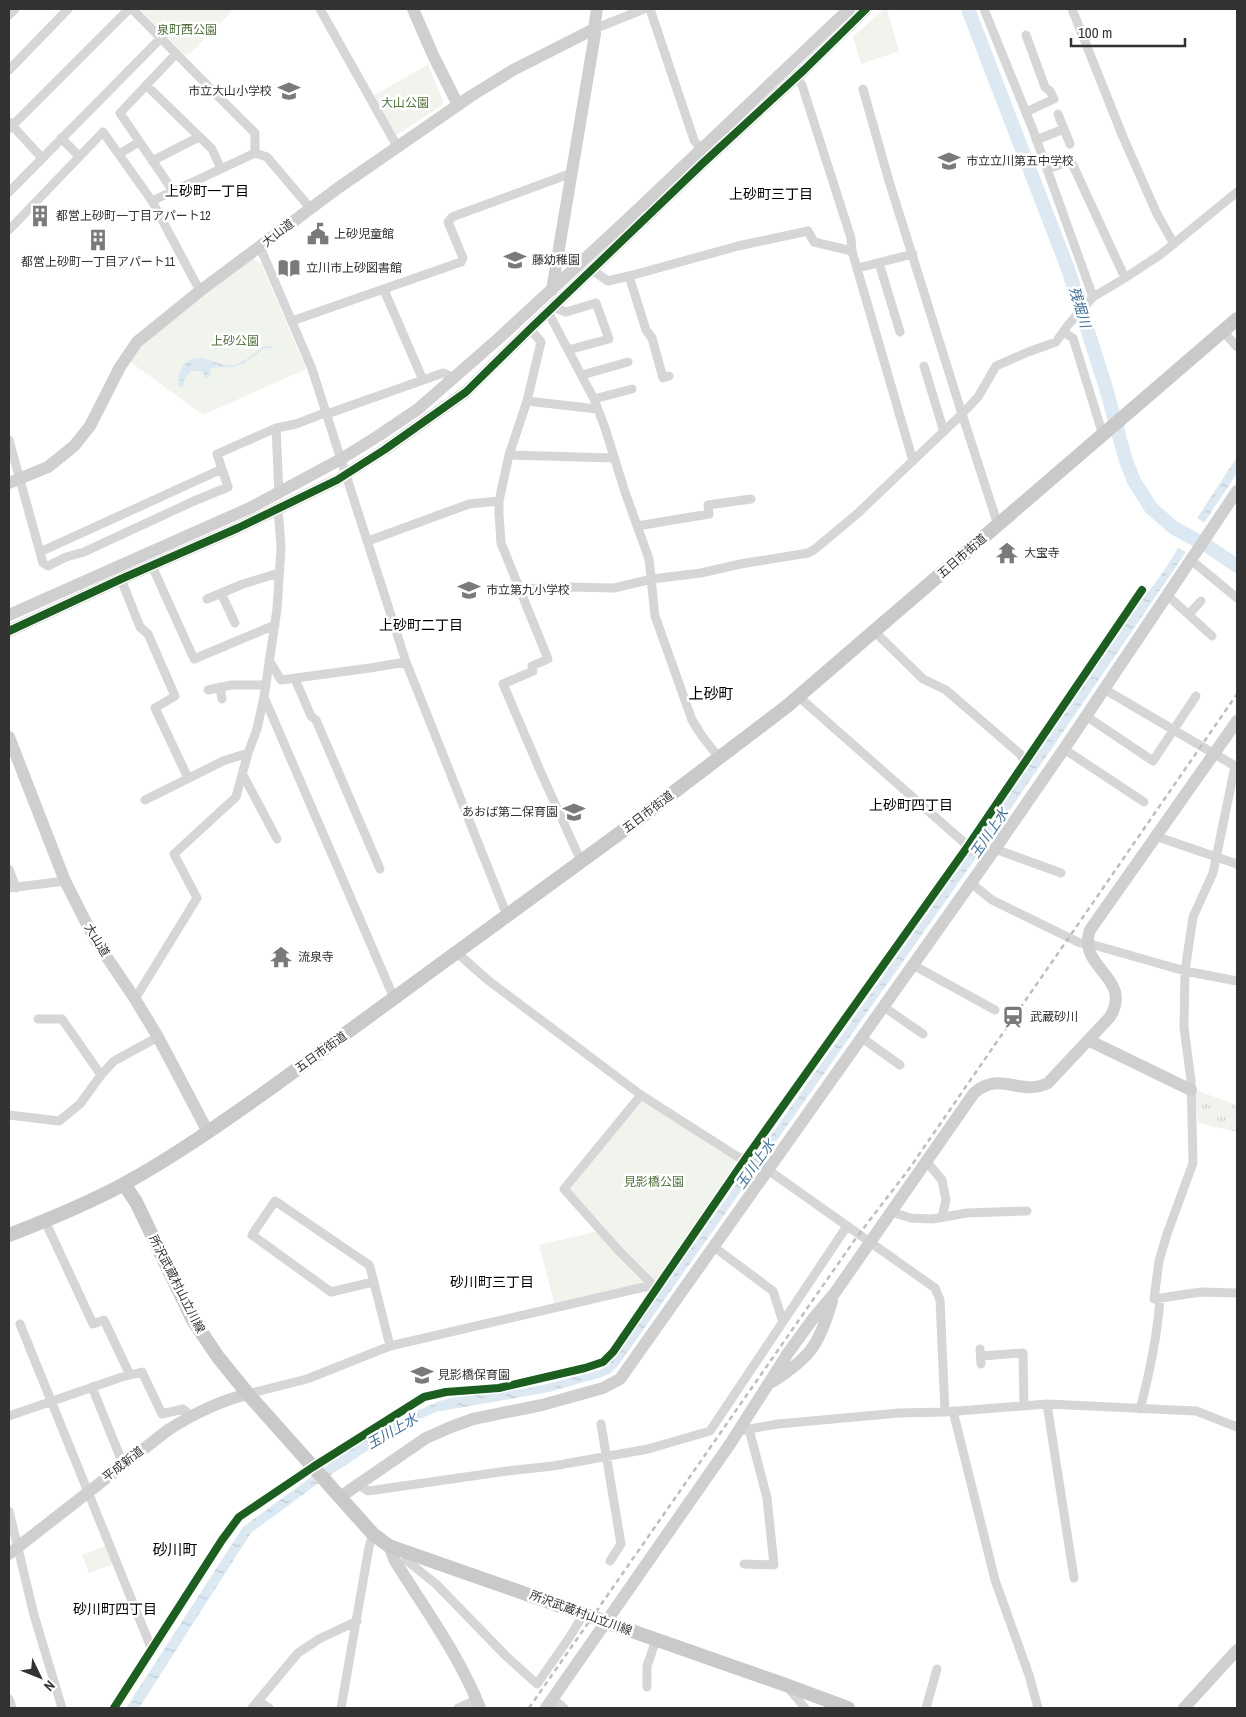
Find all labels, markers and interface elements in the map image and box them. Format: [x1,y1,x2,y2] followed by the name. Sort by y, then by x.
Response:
[1071,15,1185,47] scale bar
[157,22,217,38] park label: 泉町西公園
[1078,22,1112,43] text: 100 m
[276,78,302,104] school or university icon: 市立大山小学校
[188,83,272,99] place label: 市立大山小学校
[381,95,429,111] park label: 大山公園
[936,148,962,174] school or university icon: 市立立川第五中学校
[966,153,1074,169] place label: 市立立川第五中学校
[165,182,249,200] district label: 上砂町一丁目
[729,185,813,203] district label: 上砂町三丁目
[27,203,53,229] building icon: 都営上砂町一丁目アパート12
[56,208,211,224] place label: 都営上砂町一丁目アパート12
[259,216,297,250] street label: 大山道
[305,221,331,247] public building icon: 上砂児童館
[334,226,394,242] place label: 上砂児童館
[85,227,111,253] building icon: 都営上砂町一丁目アパート11
[502,247,528,273] school or university icon: 藤幼稚園
[532,252,580,268] place label: 藤幼稚園
[21,254,176,270] place label: 都営上砂町一丁目アパート11
[276,255,302,281] library icon: 立川市上砂図書館
[306,260,402,276] place label: 立川市上砂図書館
[1065,284,1095,332] water label: 残堀川
[211,333,259,349] park label: 上砂公園
[934,530,990,582] street label: 五日市街道
[994,540,1020,566] temple icon: 大宝寺
[1024,545,1060,561] place label: 大宝寺
[456,577,482,603] school or university icon: 市立第九小学校
[486,582,570,598] place label: 市立第九小学校
[379,616,463,634] district label: 上砂町二丁目
[688,683,734,704] district label: 上砂町
[619,788,677,836] street label: 五日市街道
[869,796,953,814] district label: 上砂町四丁目
[561,799,587,825] school or university icon: あおば第二保育園
[966,803,1013,861] water label: 玉川上水
[462,804,558,820] place label: あおば第二保育園
[81,920,113,960] street label: 大山道
[268,944,294,970] temple icon: 流泉寺
[298,949,334,965] place label: 流泉寺
[1000,1004,1026,1030] station icon: 武蔵砂川
[1030,1009,1078,1025] place label: 武蔵砂川
[292,1028,350,1076] street label: 五日市街道
[732,1134,780,1192] water label: 玉川上水
[624,1174,684,1190] park label: 見影橋公園
[145,1232,209,1336] street label: 所沢武蔵村山立川線
[450,1273,534,1291] district label: 砂川町三丁目
[409,1362,435,1388] school or university icon: 見影橋保育園
[438,1367,510,1383] place label: 見影橋保育園
[363,1408,422,1453] water label: 玉川上水
[99,1443,147,1485] street label: 平成新道
[152,1539,198,1560] district label: 砂川町
[528,1587,634,1639] street label: 所沢武蔵村山立川線
[73,1600,157,1618] district label: 砂川町四丁目
[15,1652,65,1702] north arrow
[40,1677,59,1695] text: N

